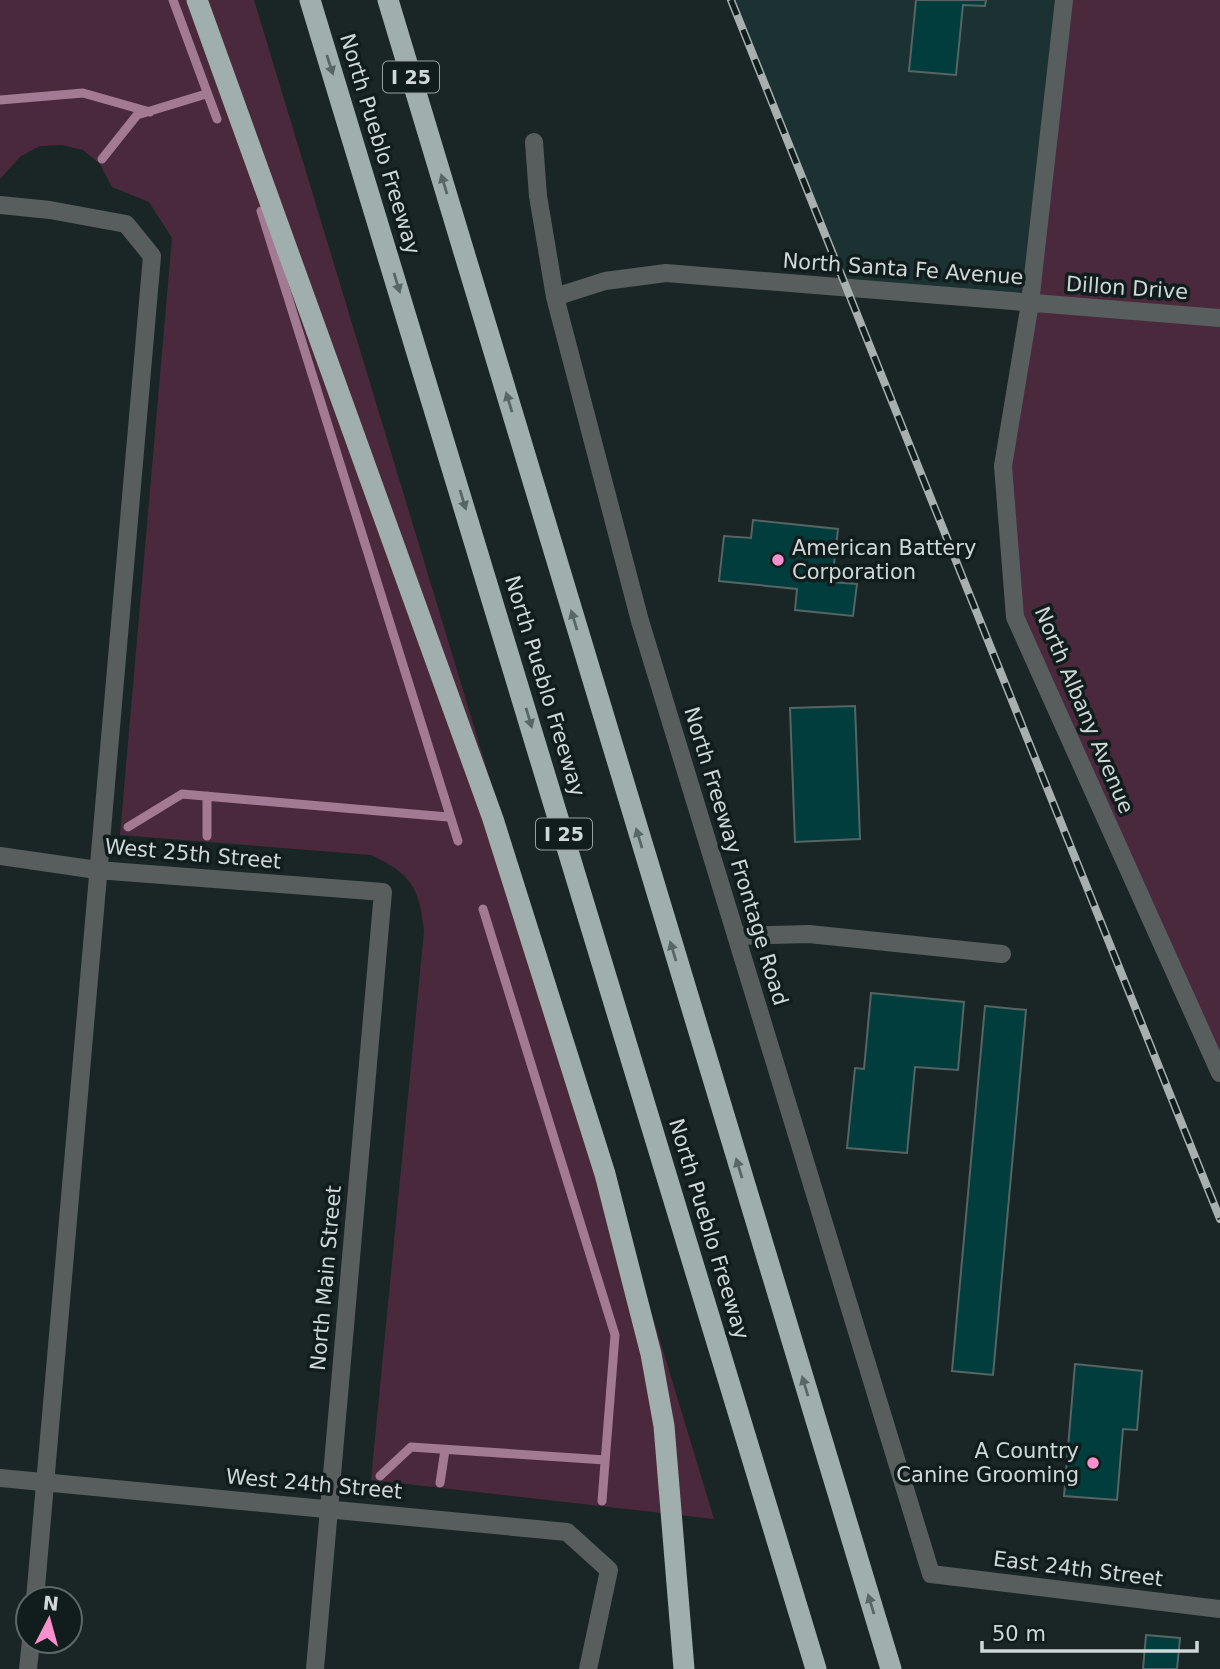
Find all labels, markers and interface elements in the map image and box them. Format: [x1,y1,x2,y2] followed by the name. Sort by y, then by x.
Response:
[335,31,425,257] street label: North Pueblo Freeway
[326,55,336,76] one-way arrow
[383,61,439,92] road number: I 25
[438,173,448,194] one-way arrow
[782,249,1024,289] street label: North Santa Fe Avenue
[392,272,402,293] one-way arrow
[1065,272,1189,304] street label: Dillon Drive
[503,391,513,412] one-way arrow
[458,490,468,511] one-way arrow
[792,536,976,584] place label: American Battery Corporation
[770,552,786,568] marker: American Battery Corporation
[500,573,590,799] street label: North Pueblo Freeway
[1030,603,1138,817] street label: North Albany Avenue
[569,609,579,630] one-way arrow
[679,704,793,1008] street label: North Freeway Frontage Road
[524,708,534,729] one-way arrow
[536,818,592,849] road number: I 25
[634,827,644,848] one-way arrow
[104,834,282,874] street label: West 25th Street
[667,940,677,961] one-way arrow
[664,1116,754,1342] street label: North Pueblo Freeway
[733,1158,743,1179] one-way arrow
[306,1184,346,1372] street label: North Main Street
[799,1375,809,1396] one-way arrow
[896,1439,1079,1487] place label: A Country Canine Grooming
[1085,1455,1101,1471] marker: A Country Canine Grooming
[225,1464,403,1504] street label: West 24th Street
[992,1547,1164,1591] street label: East 24th Street
[14,1585,84,1655] north arrow
[42,1591,60,1615] text: N
[865,1593,875,1614] one-way arrow
[982,1610,1197,1654] scale bar
[992,1622,1046,1646] text: 50 m

